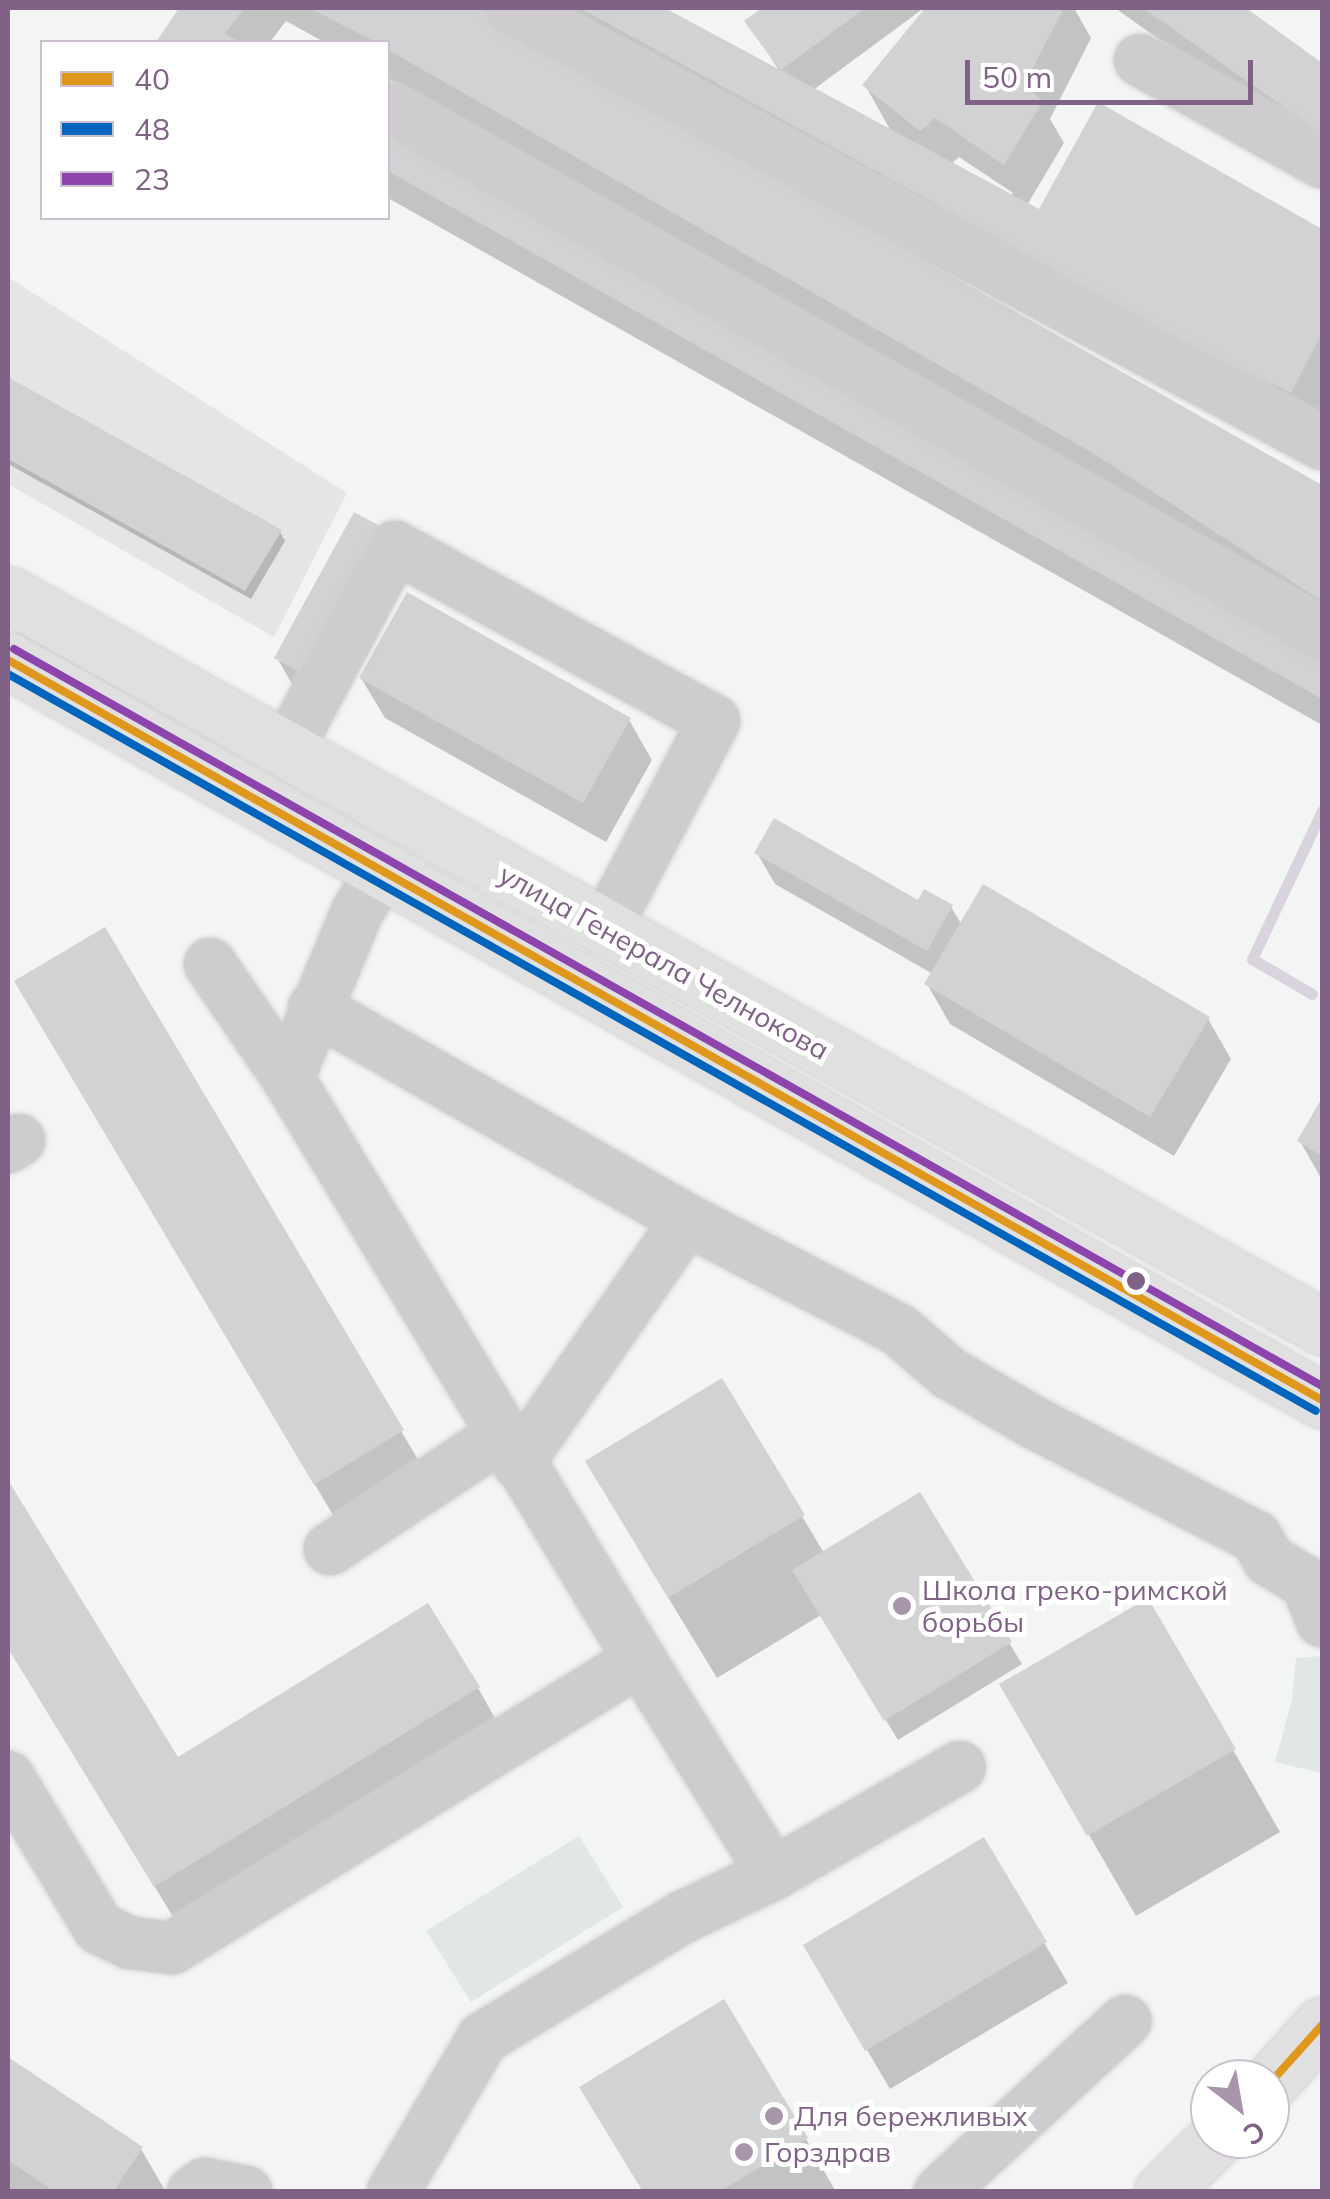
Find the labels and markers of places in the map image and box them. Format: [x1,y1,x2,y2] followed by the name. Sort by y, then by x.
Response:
[1126,1271,1146,1291] unlabelled marker
[922,1573,1228,1639] place label: Школа греко-римской борьбы
[891,1595,913,1617] marker: Школа греко-римской борьбы
[794,2099,1027,2133] place label: Для бережливых
[763,2105,785,2127] marker: Для бережливых
[764,2135,891,2169] place label: Горздрав
[733,2141,755,2163] marker: Горздрав

